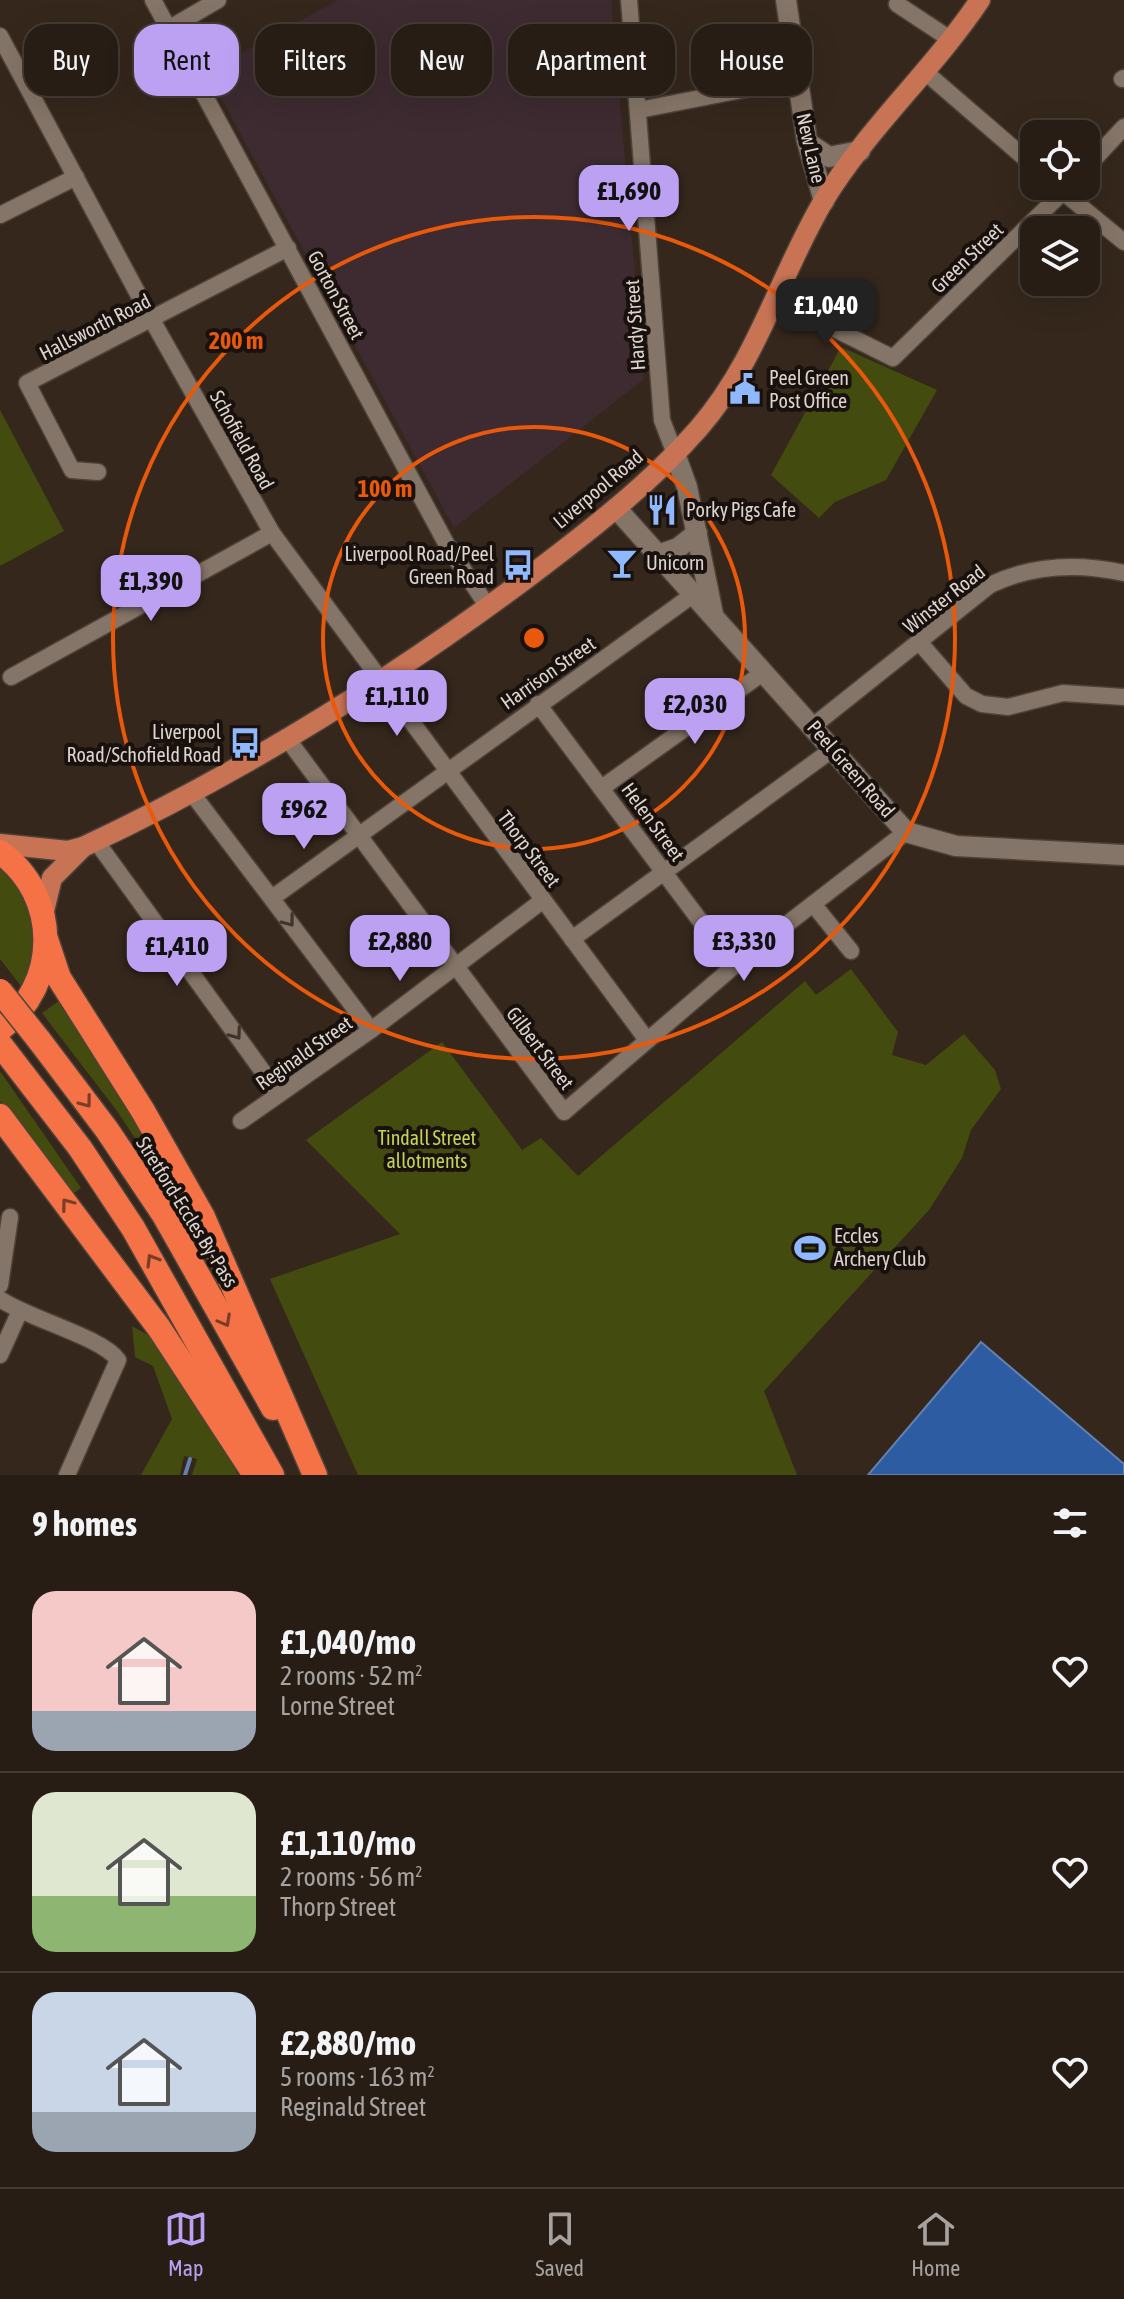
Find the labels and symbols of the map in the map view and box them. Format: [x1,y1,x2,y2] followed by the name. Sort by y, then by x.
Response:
[792,111,831,185] street label: New Lane
[564,165,694,233] pin: £1,690
[926,218,1007,297] street label: Green Street
[304,247,369,343] street label: Gorton Street
[620,279,649,371] street label: Hardy Street
[761,279,891,347] pin: £1,040
[35,289,154,364] street label: Hallsworth Road
[209,327,263,354] text: 200 m
[769,366,849,412] place label: Peel Green Post Office
[728,372,762,406] public building icon: Peel Green Post Office
[206,386,279,493] street label: Schofield Road
[548,444,647,533] street label: Liverpool Road
[358,475,412,502] text: 100 m
[645,493,679,527] restaurant icon: Porky Pigs Cafe
[686,498,796,521] place label: Porky Pigs Cafe
[344,542,495,588] place label: Liverpool Road/Peel Green Road
[605,546,639,580] bar icon: Unicorn
[501,548,535,582] bus stop icon: Liverpool Road/Peel Green Road
[646,551,705,574] place label: Unicorn
[86,555,216,623] pin: £1,390
[898,560,989,638] street label: Winster Road
[520,624,548,652] centre of rings
[496,631,600,714] street label: Harrison Street
[332,670,462,738] pin: £1,110
[630,678,760,746] pin: £2,030
[803,716,900,822] street label: Peel Green Road
[66,720,222,766] place label: Liverpool Road/Schofield Road
[228,726,262,760] bus stop icon: Liverpool Road/Schofield Road
[617,778,690,866] street label: Helen Street
[257,783,351,851] pin: £962
[493,806,566,892] street label: Thorp Street
[279,912,293,927] one-way arrow
[335,915,465,983] pin: £2,880
[679,915,809,983] pin: £3,330
[112,920,242,988] pin: £1,410
[502,1002,579,1094] street label: Gilbert Street
[251,1011,357,1094] street label: Reginald Street
[226,1026,241,1040] one-way arrow
[76,1093,90,1108] one-way arrow
[378,1126,477,1172] park label: Tindall Street allotments
[132,1132,243,1291] street label: Stretford-Eccles By-Pass
[62,1199,76,1213] one-way arrow
[834,1224,926,1270] place label: Eccles Archery Club
[793,1231,827,1265] sports icon: Eccles Archery Club
[147,1254,162,1269] one-way arrow
[215,1312,231,1327] one-way arrow

